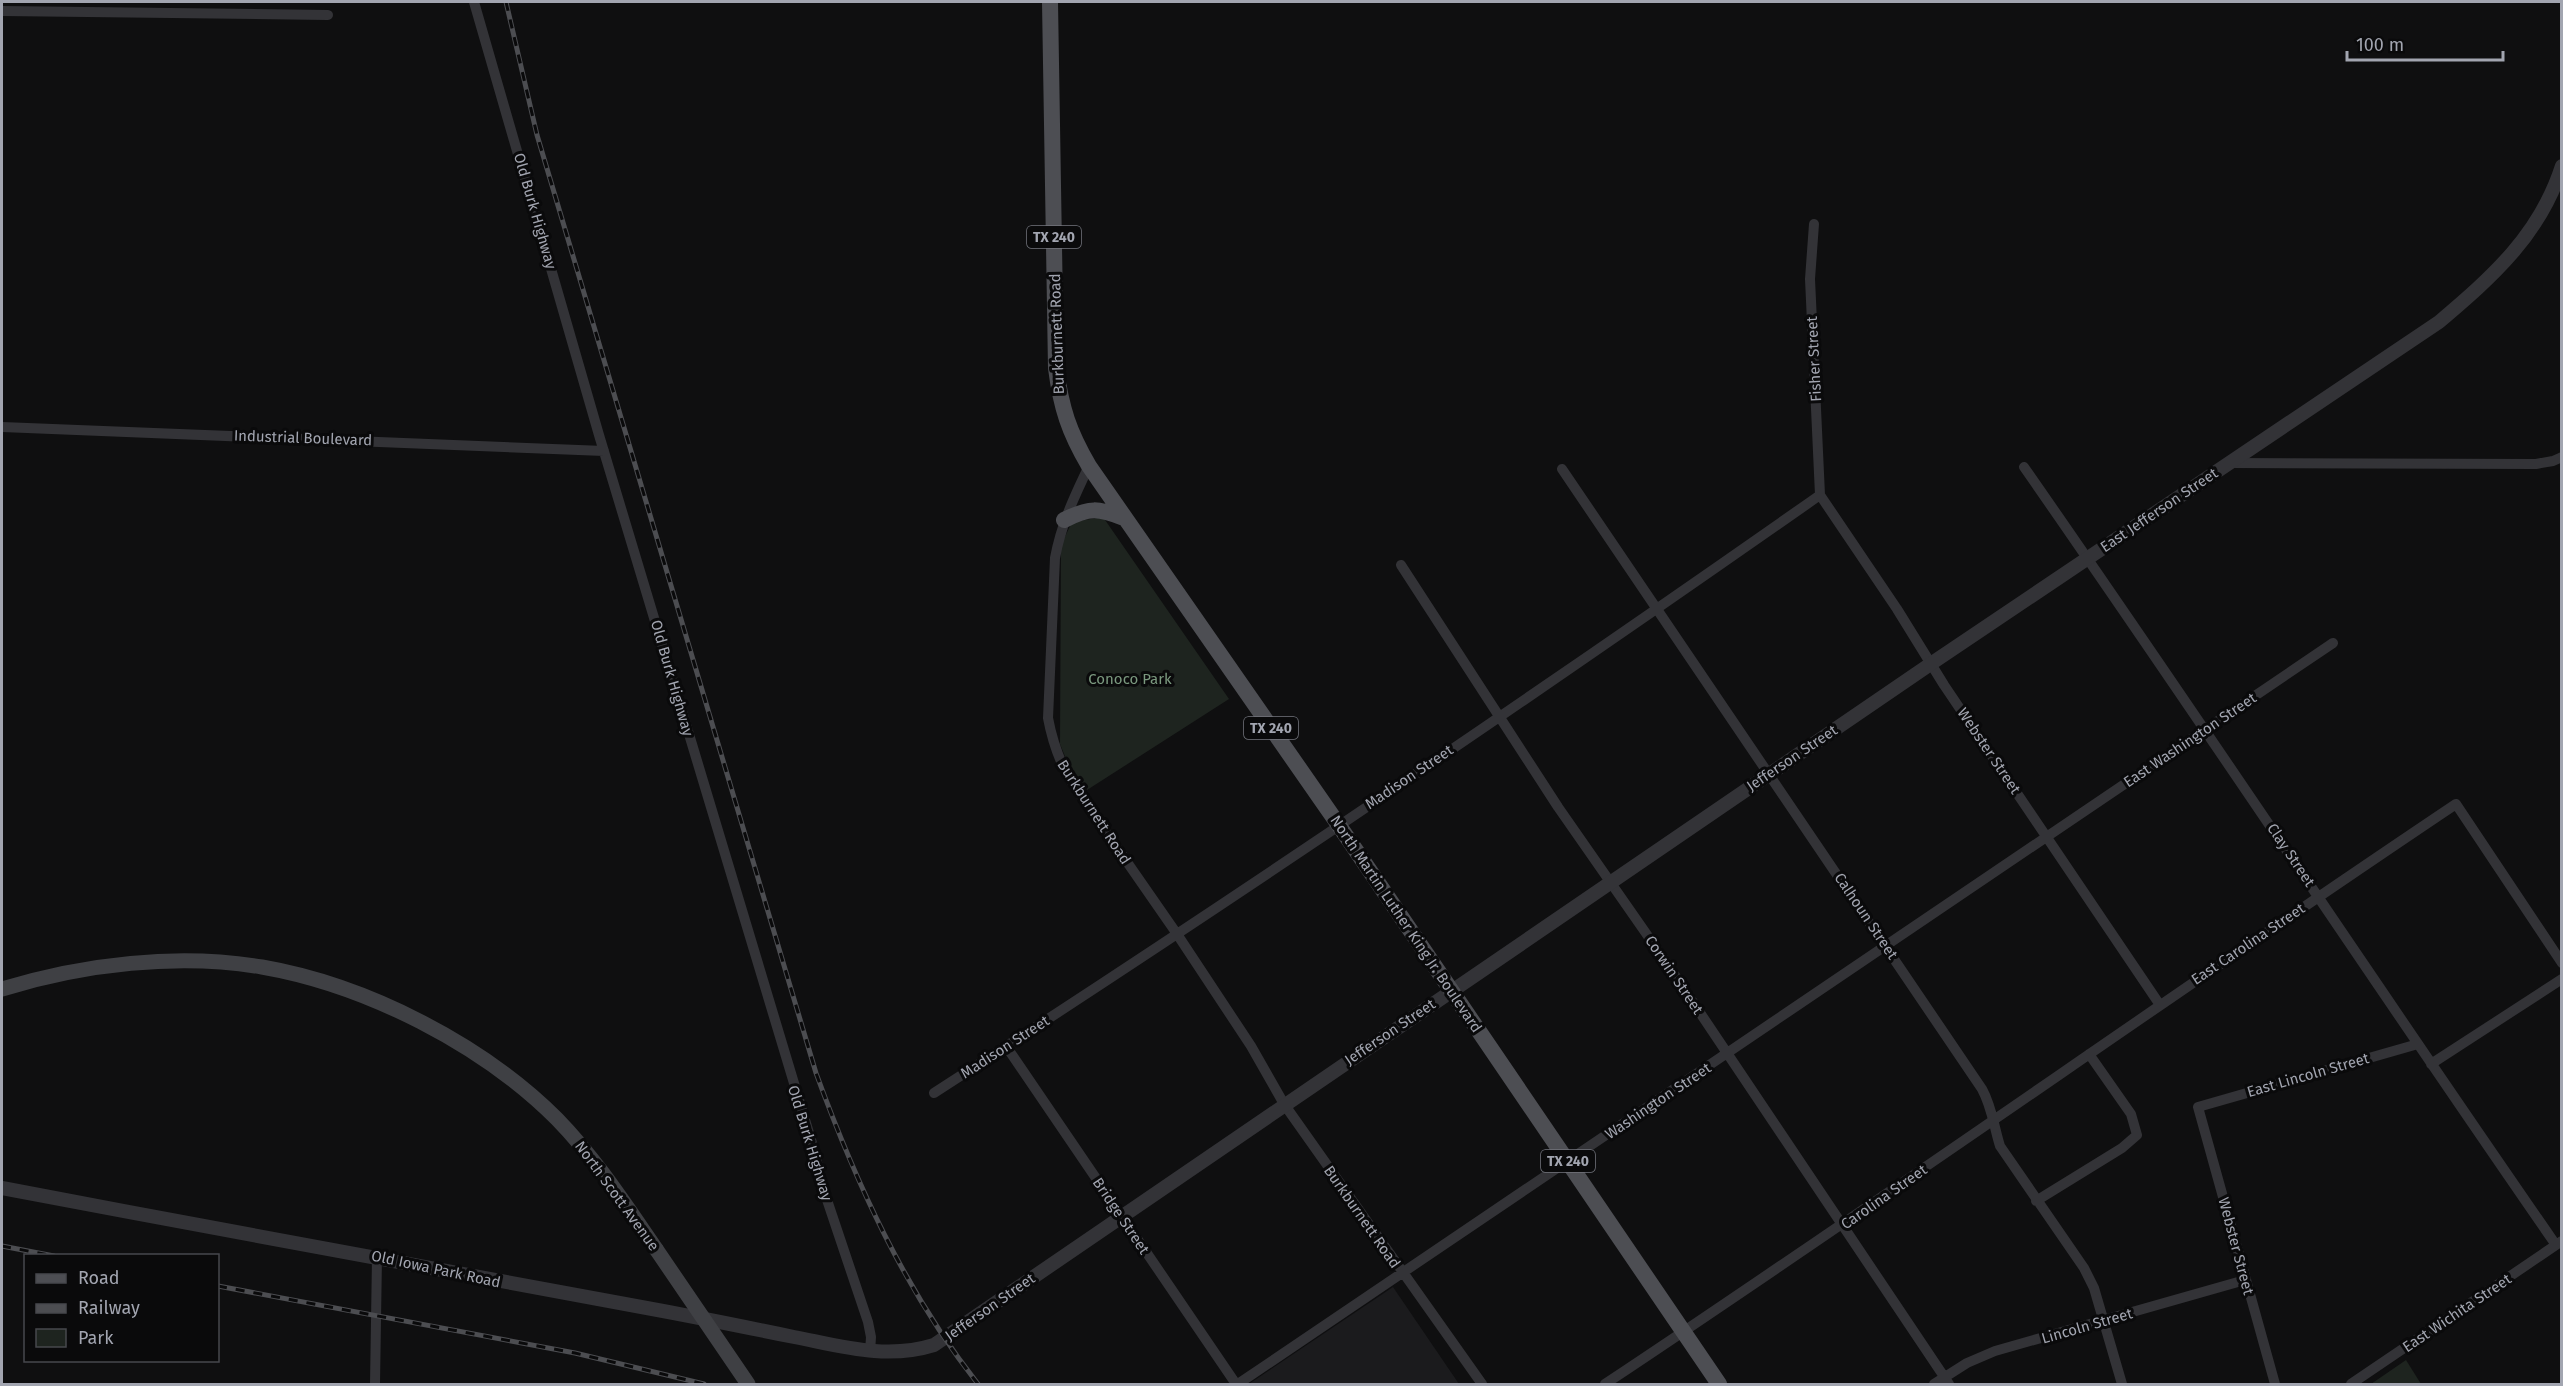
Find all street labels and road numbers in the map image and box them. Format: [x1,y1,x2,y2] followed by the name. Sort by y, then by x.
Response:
[510,151,560,272] street label: Old Burk Highway
[1027,226,1081,248] road number: TX 240
[1046,273,1068,395] street label: Burkburnett Road
[1803,315,1825,402] street label: Fisher Street
[234,427,372,449] street label: Industrial Boulevard
[2097,464,2222,556] street label: East Jefferson Street
[647,618,697,739] street label: Old Burk Highway
[2120,689,2260,791] street label: East Washington Street
[1954,704,2025,798] street label: Webster Street
[1244,717,1298,739] road number: TX 240
[1743,721,1841,795] street label: Jefferson Street
[1362,741,1457,813] street label: Madison Street
[1053,756,1135,868] street label: Burkburnett Road
[1326,812,1486,1036] street label: North Martin Luther King Jr. Boulevard
[2263,820,2319,891] street label: Clay Street
[1830,869,1902,963] street label: Calhoun Street
[2188,899,2309,989] street label: East Carolina Street
[1641,932,1707,1018] street label: Corwin Street
[1341,995,1439,1069] street label: Jefferson Street
[957,1011,1053,1082] street label: Madison Street
[2245,1049,2372,1101] street label: East Lincoln Street
[1602,1059,1715,1143] street label: Washington Street
[784,1083,836,1204] street label: Old Burk Highway
[571,1138,663,1254] street label: North Scott Avenue
[1541,1150,1595,1172] road number: TX 240
[1838,1160,1931,1233] street label: Carolina Street
[1320,1162,1404,1272] street label: Burkburnett Road
[1089,1174,1154,1258] street label: Bridge Street
[2214,1195,2258,1297] street label: Webster Street
[370,1247,502,1291] street label: Old Iowa Park Road
[942,1269,1039,1345] street label: Jefferson Street
[2399,1270,2515,1356] street label: East Wichita Street
[2039,1304,2135,1348] street label: Lincoln Street

